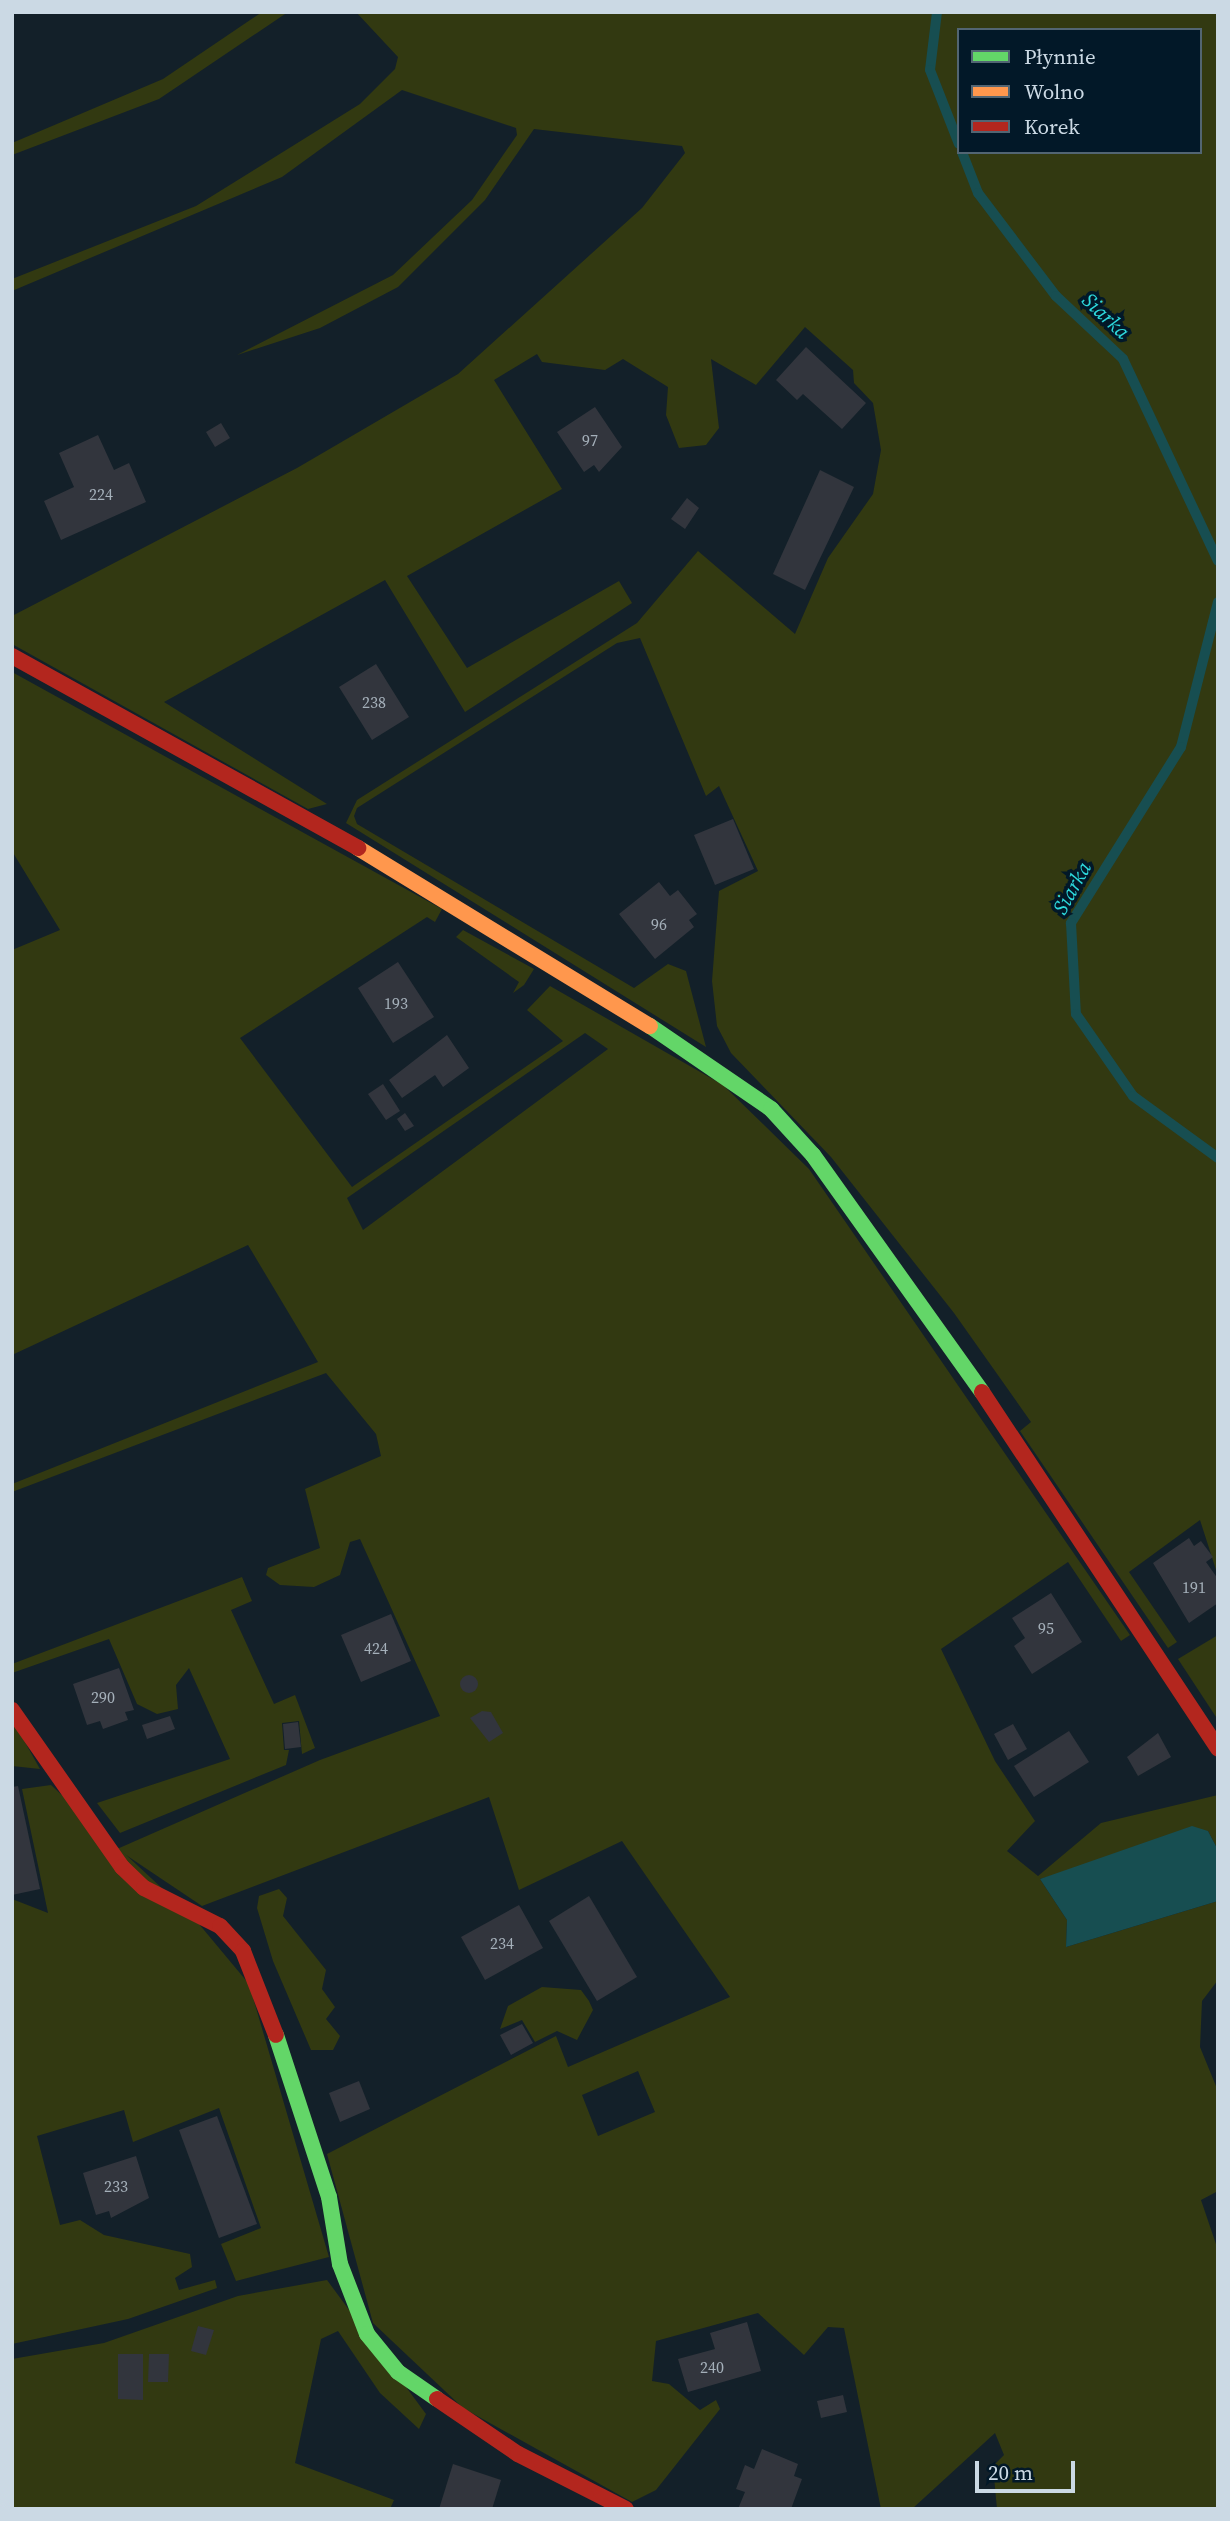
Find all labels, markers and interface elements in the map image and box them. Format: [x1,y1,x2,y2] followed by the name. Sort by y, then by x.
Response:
[957,28,1202,154] legend
[1024,42,1096,71] text: Płynnie
[1024,77,1085,106] text: Wolno
[1024,112,1080,141] text: Korek
[1077,288,1135,344] water label: Siarka
[582,430,598,450] house number: 97
[89,484,113,504] house number: 224
[362,692,386,712] house number: 238
[1047,857,1097,919] water label: Siarka
[651,914,667,934] house number: 96
[384,993,408,1013] house number: 193
[1182,1577,1206,1597] house number: 191
[1038,1618,1054,1638] house number: 95
[364,1638,388,1658] house number: 424
[91,1687,115,1707] house number: 290
[490,1933,514,1953] house number: 234
[104,2176,128,2196] house number: 233
[700,2357,724,2377] house number: 240
[978,2448,1078,2492] scale bar
[988,2458,1033,2487] text: 20 m

